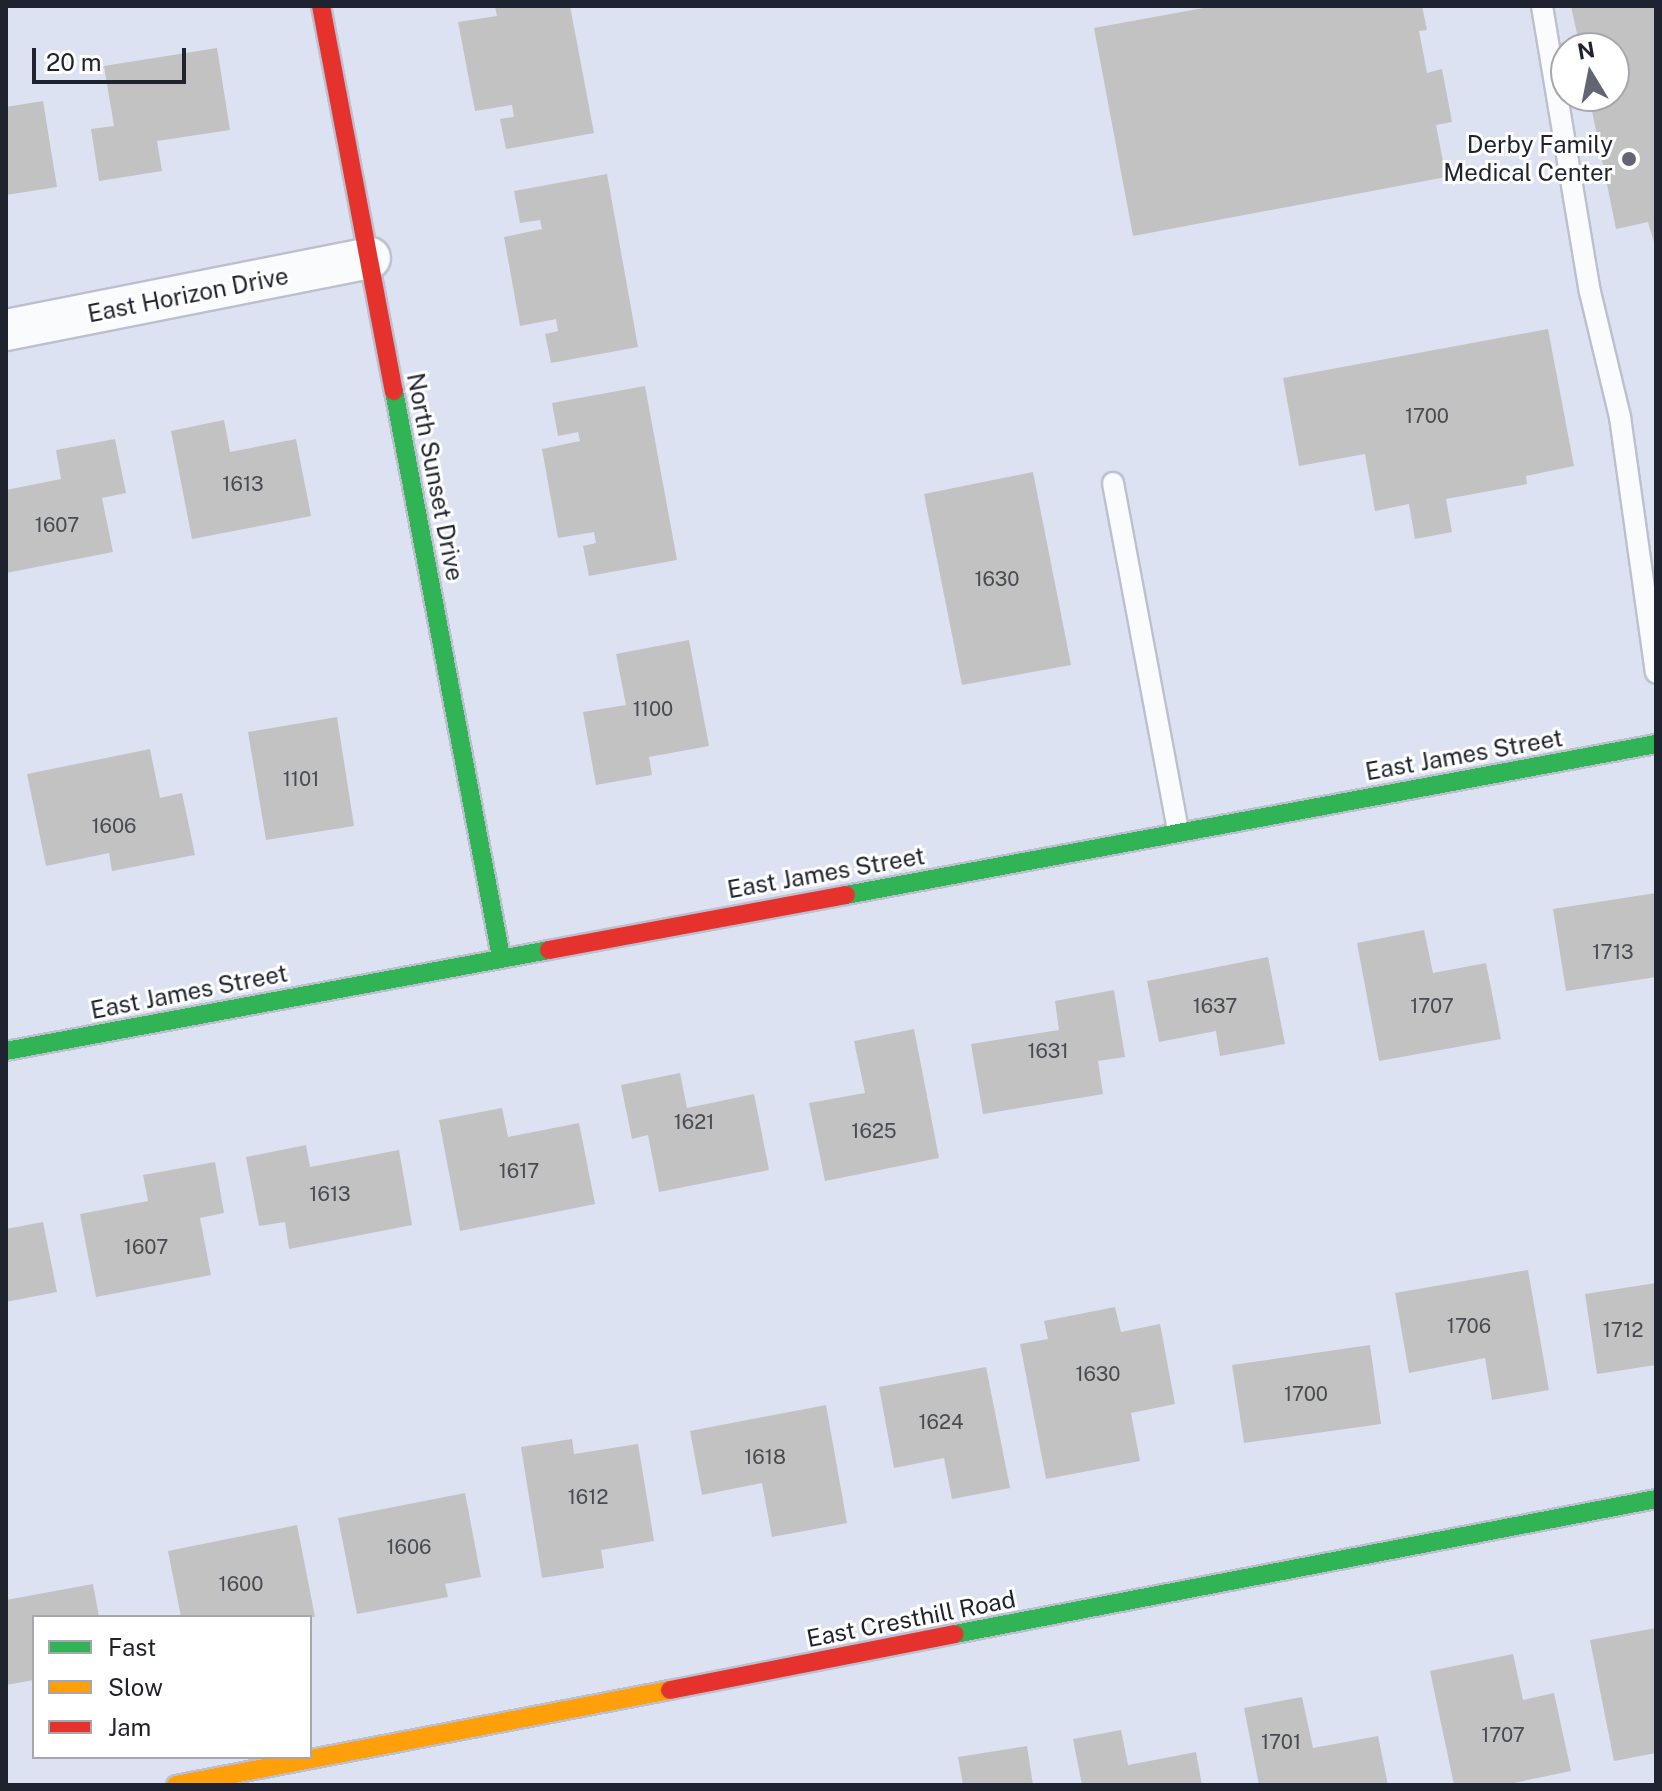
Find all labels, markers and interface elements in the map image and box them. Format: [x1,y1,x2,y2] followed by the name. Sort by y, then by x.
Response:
[36,32,190,82] scale bar
[1550,32,1630,112] north arrow
[1575,36,1597,65] text: N
[46,48,102,76] text: 20 m
[1443,131,1613,187] place label: Derby Family Medical Center
[1620,150,1638,168] marker: Derby Family Medical Center
[85,261,291,329] street label: East Horizon Drive
[401,371,469,583] street label: North Sunset Drive
[1405,404,1449,428] house number: 1700
[222,472,264,496] house number: 1613
[35,513,79,537] house number: 1607
[974,567,1020,591] house number: 1630
[633,697,673,721] house number: 1100
[1363,723,1565,787] street label: East James Street
[283,767,319,791] house number: 1101
[91,814,137,838] house number: 1606
[725,841,927,905] street label: East James Street
[1592,940,1634,964] house number: 1713
[88,959,290,1025] street label: East James Street
[1193,994,1237,1018] house number: 1637
[1410,994,1454,1018] house number: 1707
[1027,1039,1069,1063] house number: 1631
[674,1110,714,1134] house number: 1621
[851,1119,897,1143] house number: 1625
[499,1159,539,1183] house number: 1617
[309,1182,351,1206] house number: 1613
[124,1235,168,1259] house number: 1607
[1447,1314,1491,1338] house number: 1706
[1603,1318,1643,1342] house number: 1712
[1075,1362,1121,1386] house number: 1630
[1284,1382,1328,1406] house number: 1700
[918,1410,964,1434] house number: 1624
[744,1445,786,1469] house number: 1618
[568,1485,608,1509] house number: 1612
[386,1535,432,1559] house number: 1606
[219,1572,263,1596] house number: 1600
[804,1585,1018,1653] street label: East Cresthill Road
[32,1615,312,1759] legend
[108,1633,156,1661] text: Fast
[108,1673,163,1701] text: Slow
[108,1713,151,1741] text: Jam
[1481,1723,1525,1747] house number: 1707
[1261,1730,1301,1754] house number: 1701

